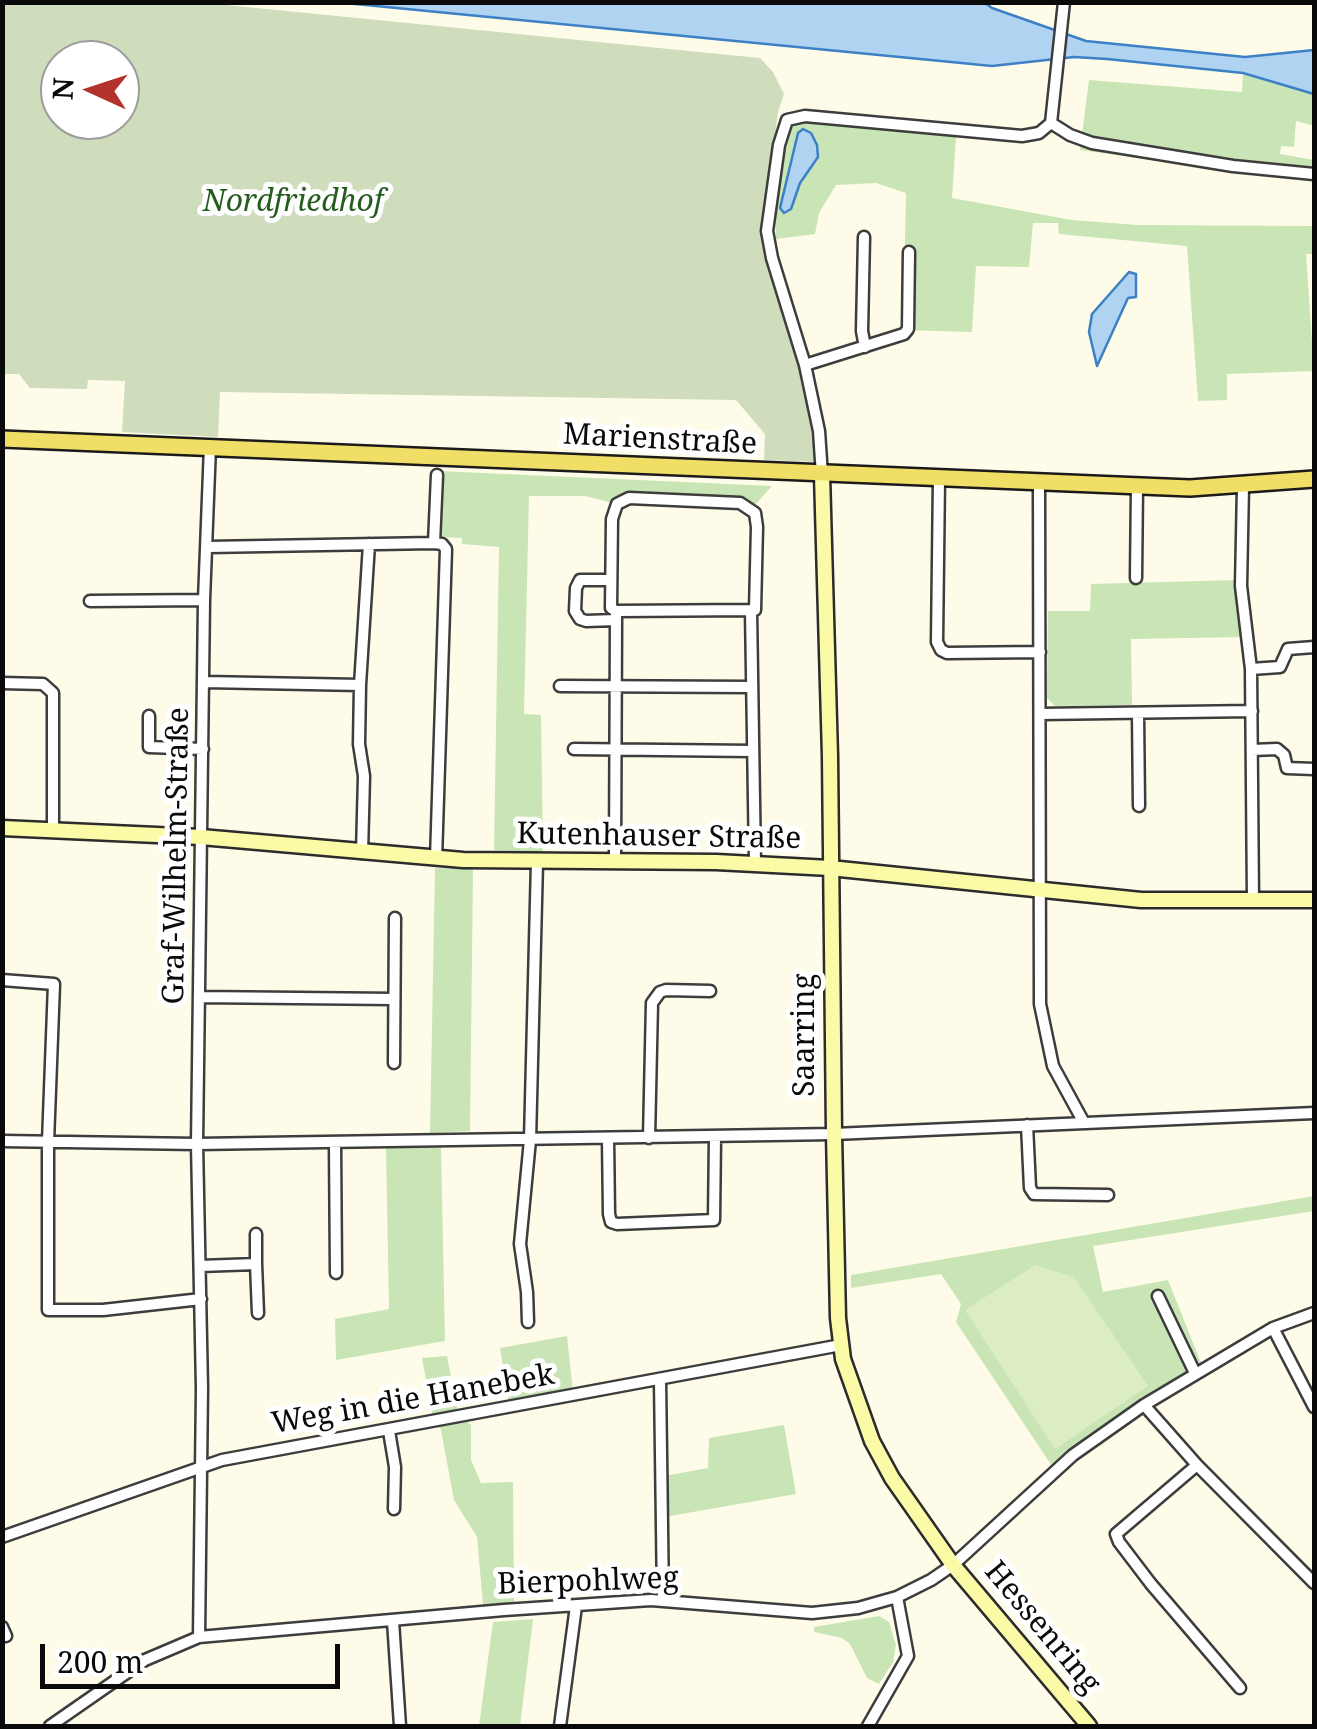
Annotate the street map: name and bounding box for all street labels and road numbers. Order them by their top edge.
street label: Marienstraße [562,417,758,463]
street label: Graf-Wilhelm-Straße [156,707,198,1005]
street label: Kutenhauser Straße [516,817,802,857]
street label: Saarring [787,973,823,1097]
street label: Weg in die Hanebek [269,1357,557,1443]
street label: Hessenring [976,1555,1108,1701]
street label: Bierpohlweg [497,1561,679,1603]

